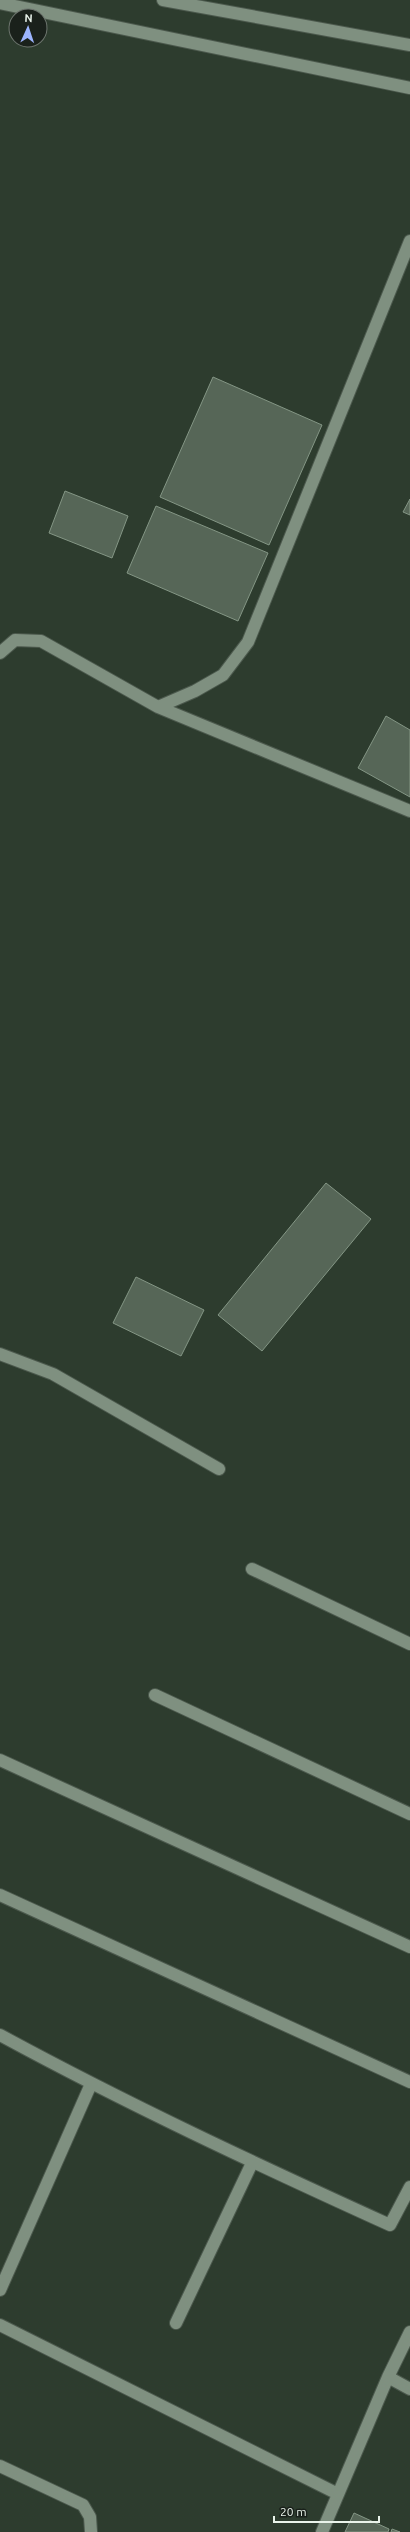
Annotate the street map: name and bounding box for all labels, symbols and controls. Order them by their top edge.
north arrow [8,8,48,48]
text: N [24,12,33,24]
scale bar [274,2498,379,2524]
text: 20 m [280,2505,307,2518]

